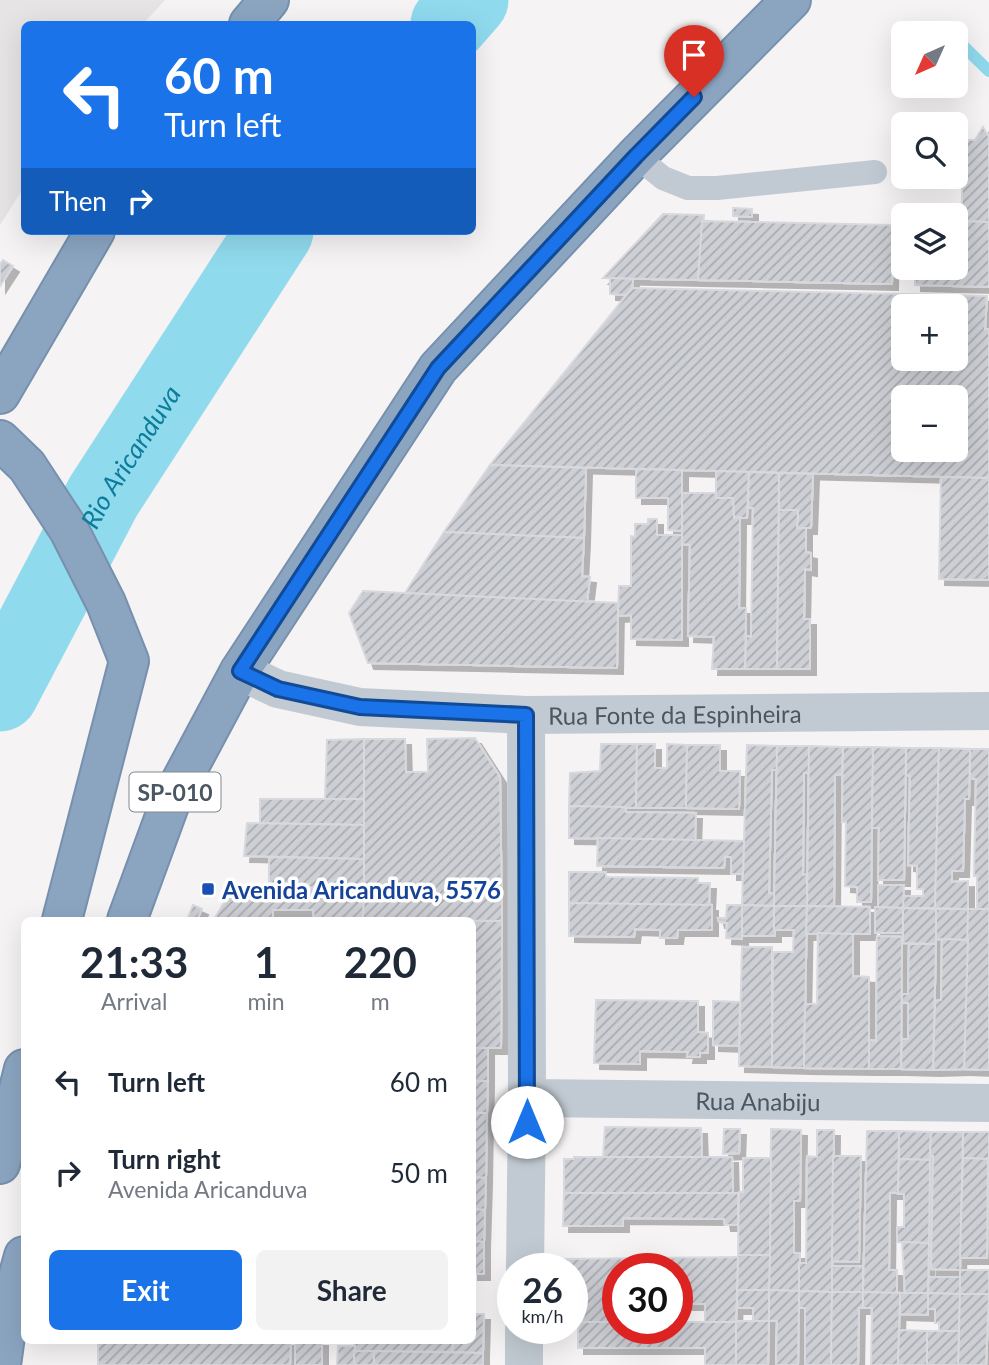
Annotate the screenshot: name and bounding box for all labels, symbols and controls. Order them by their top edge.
north arrow [891,21,968,98]
map controls [891,21,968,462]
pin [664,25,724,97]
icon: arrive [675,36,713,74]
text: 60 m [164,46,274,104]
icon: left [49,49,140,140]
text: Turn left [164,105,281,144]
button: search [891,112,968,189]
icon: right [121,182,159,220]
text: Then [49,185,107,217]
button: layers [891,203,968,280]
button: + [891,294,968,371]
water label: Rio Aricanduva [74,379,187,533]
button: − [891,385,968,462]
street label: Rua Fonte da Espinheira [548,698,802,729]
road number: SP-010 [130,772,220,812]
place label: Avenida Aricanduva, 5576 [221,875,501,904]
marker: Avenida Aricanduva, 5576 [200,881,216,897]
text: 21:33 [80,937,188,987]
text: 1 [254,937,278,987]
text: 220 [344,937,417,987]
text: Arrival [101,987,167,1015]
text: min [247,987,285,1015]
text: m [371,987,390,1015]
icon: left [49,1063,87,1101]
text: Turn left [108,1066,205,1098]
text: 60 m [390,1066,448,1098]
position arrow [490,1085,564,1159]
street label: Rua Anabiju [695,1085,821,1116]
text: Turn right [108,1143,221,1175]
icon: right [49,1154,87,1192]
text: 50 m [390,1157,448,1189]
text: Avenida Aricanduva [108,1175,308,1203]
button: Exit [49,1250,242,1330]
button: Share [256,1250,448,1330]
speed limit sign: 30 [602,1253,693,1344]
text: 26 [522,1268,563,1310]
text: km/h [521,1305,564,1327]

